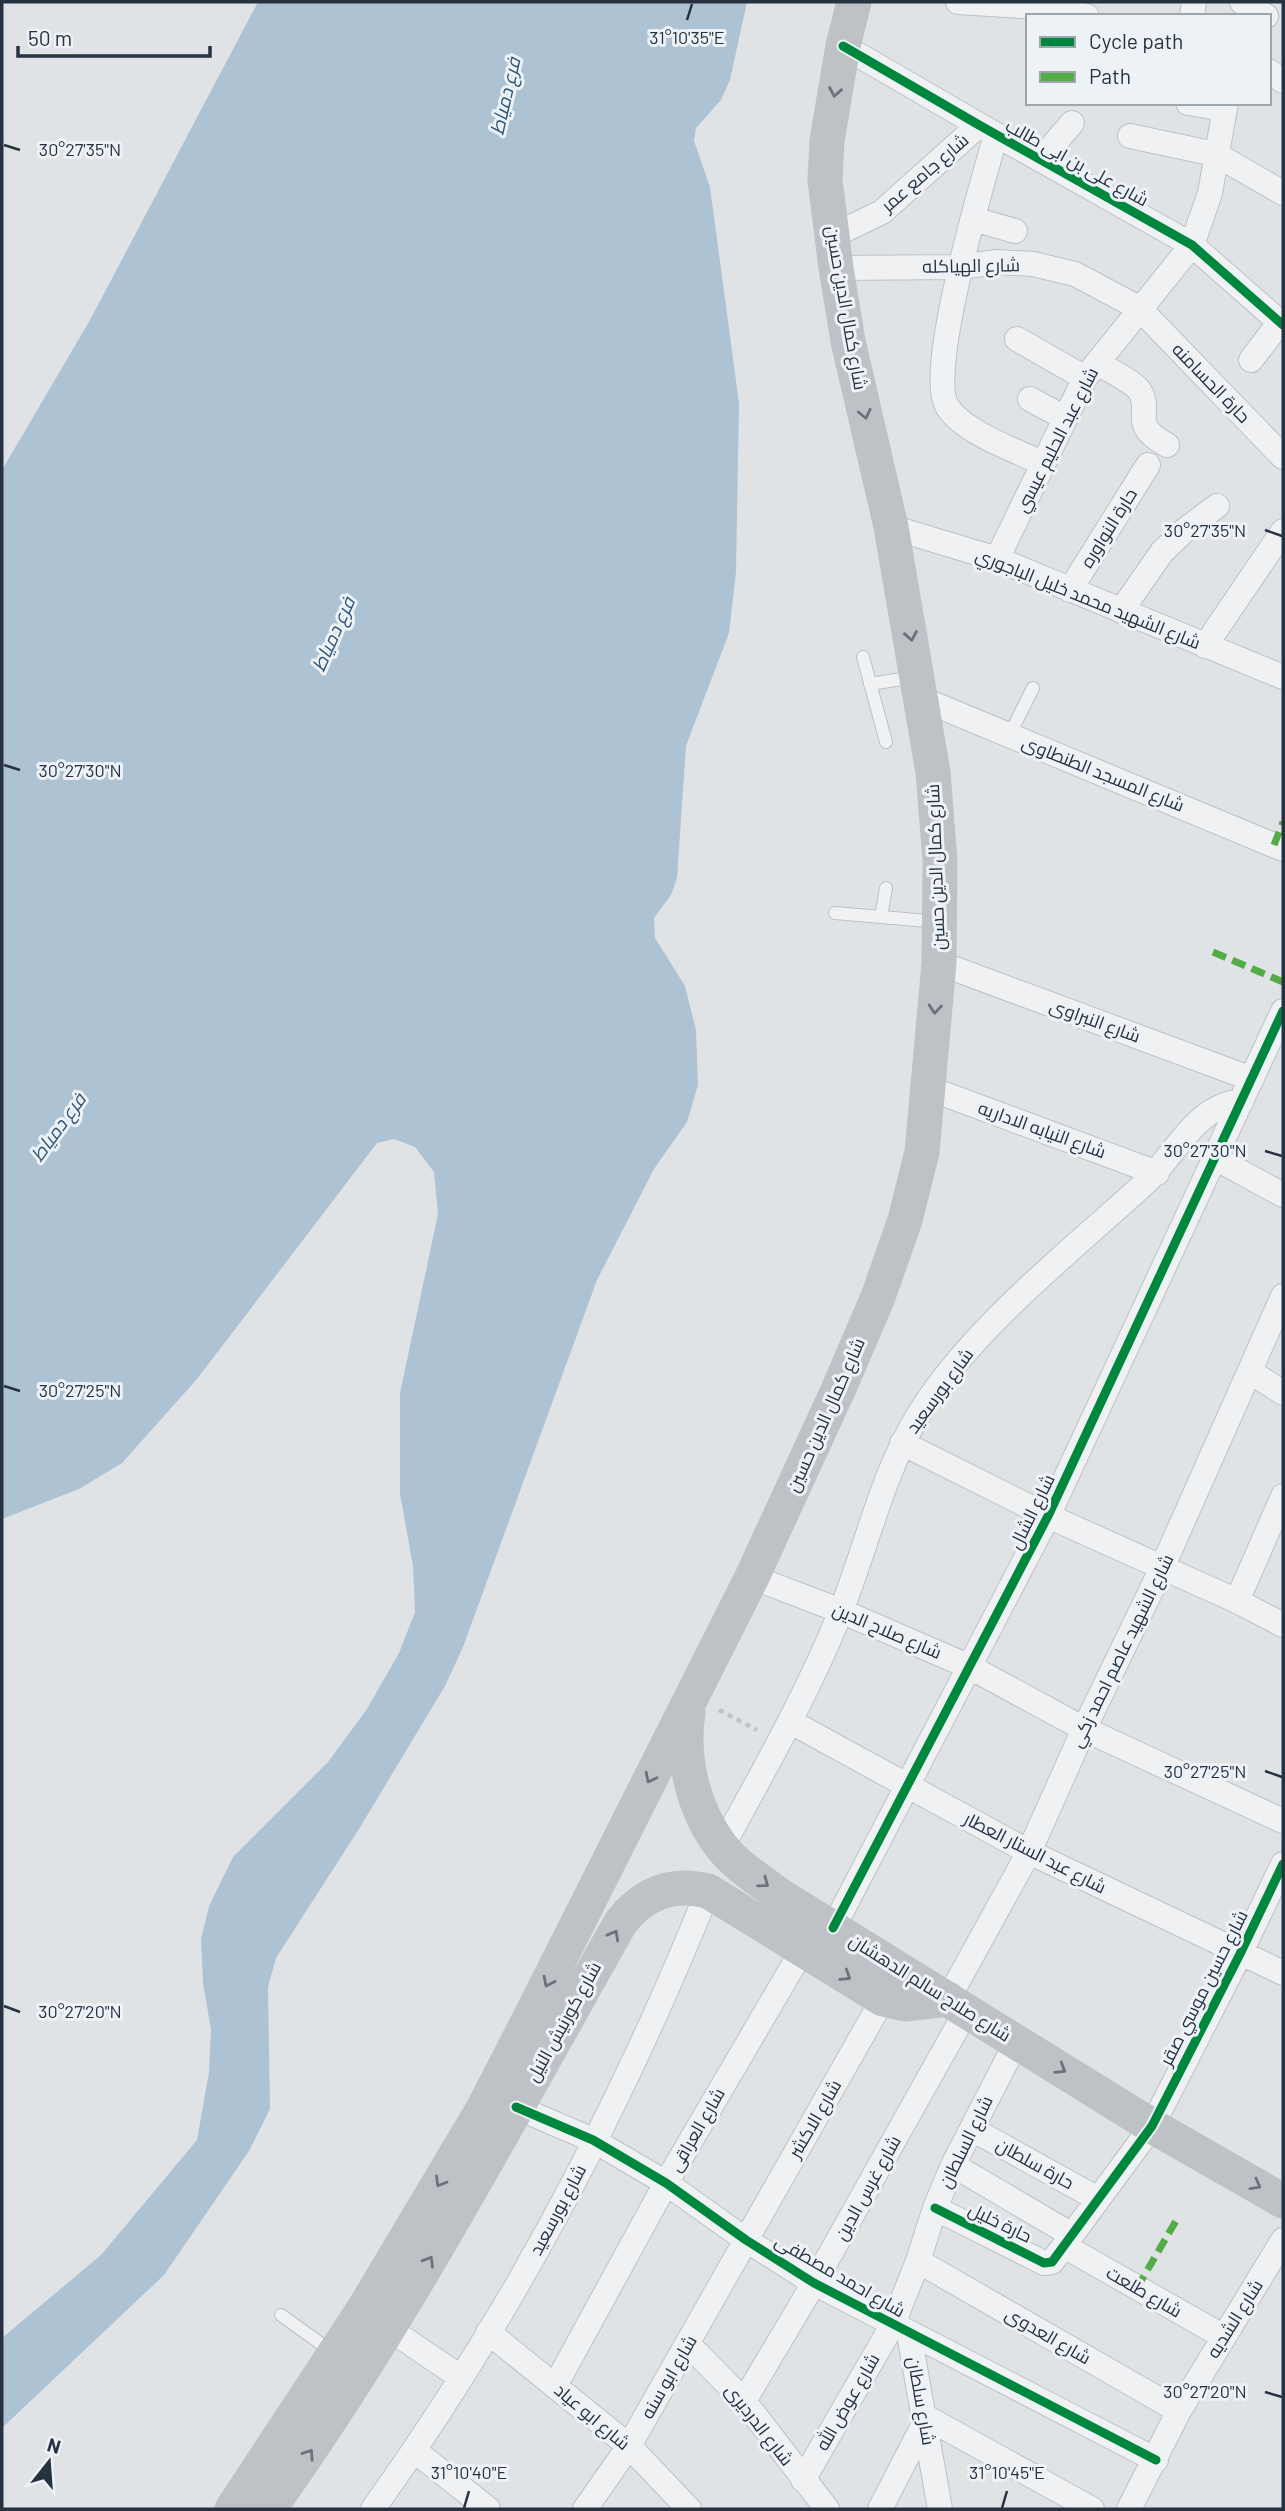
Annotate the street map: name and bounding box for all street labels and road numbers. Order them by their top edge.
street label: شارع على بن ابى طالب [1001,114,1153,212]
street label: شارع جامع عمر [875,128,974,218]
street label: شارع كمال الدين حسين [820,224,872,392]
street label: شارع الهياكله [922,253,1020,279]
street label: حارة الحسامنه [1167,338,1255,428]
street label: شارع عبد الحليم عيسي [1010,363,1105,517]
street label: حارة النواوره [1075,484,1142,572]
street label: شارع الشهيد محمد خليل الباجوري [971,543,1204,657]
street label: شارع المسجد الطنطاوى [1018,730,1188,818]
street label: شارع كمال الدين حسين [921,783,951,951]
street label: شارع النبراوى [1046,993,1144,1049]
street label: شارع النيابه الاداريه [975,1096,1109,1164]
street label: شارع كمال الدين حسين [781,1334,871,1496]
street label: شارع بورسعيد [901,1344,979,1438]
street label: شارع الشال [1003,1470,1061,1554]
street label: شارع الشهيد عاصم احمد زكي [1065,1550,1181,1753]
street label: شارع صلاح الدين [829,1597,945,1665]
street label: شارع عبد الستار العطار [959,1806,1110,1899]
street label: شارع حسين موسي صقر [1154,1906,1255,2071]
street label: شارع صلاح سالم الدهشان [845,1928,1015,2048]
street label: شارع كورنيش النيل [521,1958,607,2086]
street label: شارع الاكشر [782,2075,847,2163]
street label: شارع العراقى [663,2084,731,2176]
street label: شارع السلطان [933,2092,999,2192]
street label: شارع غرس الدين [829,2131,907,2245]
street label: حارة سلطان [992,2133,1078,2194]
street label: شارع بورسعيد [524,2160,592,2260]
street label: حارة خليل [965,2197,1036,2248]
street label: شارع احمد مصطفى [771,2229,909,2323]
street label: شارع طلعت [1102,2261,1186,2323]
street label: شارع الشديه [1201,2275,1269,2363]
street label: شارع العدوى [1001,2302,1095,2370]
street label: شارع ابو سنه [635,2331,703,2423]
street label: شارع عوض الله [811,2349,885,2455]
street label: شارع سلطان [901,2355,941,2447]
street label: شارع ابو عياد [549,2378,635,2456]
street label: شارع الدرديرى [719,2379,799,2471]

